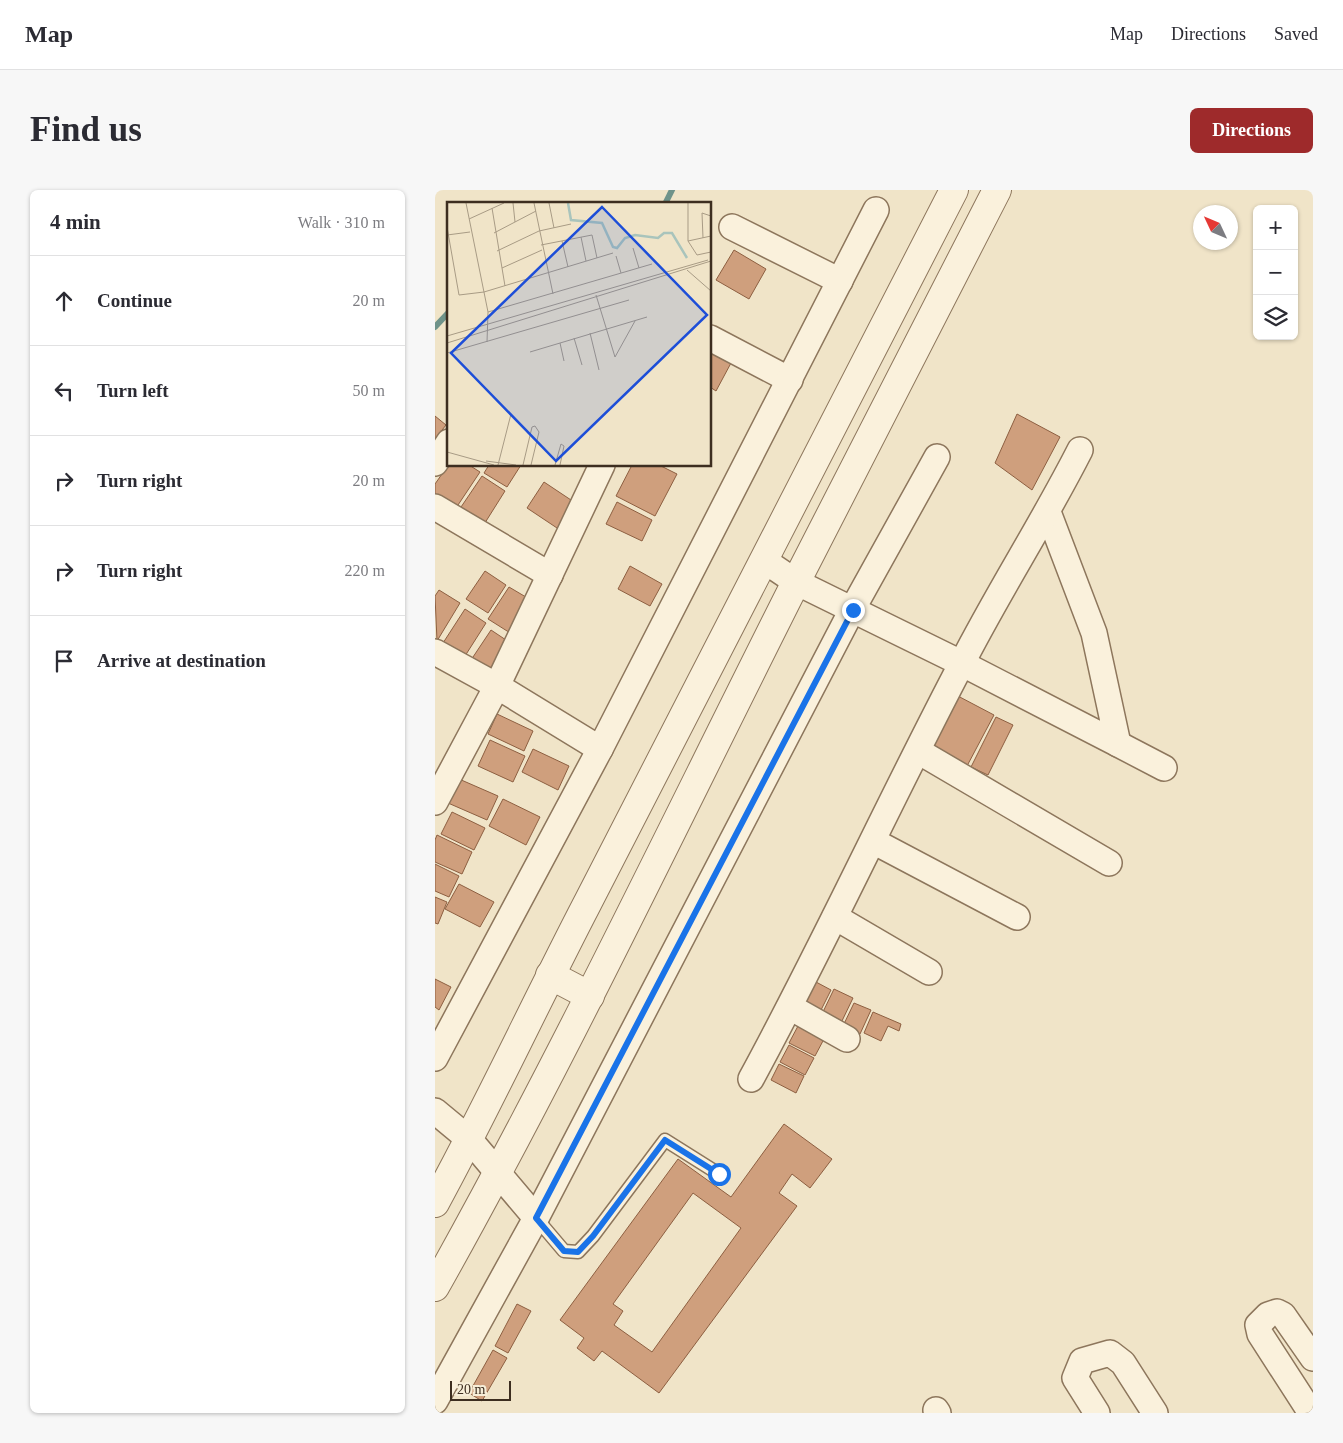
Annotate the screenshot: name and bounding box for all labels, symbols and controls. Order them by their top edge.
text: Map [25,21,73,47]
text: Map [1110,24,1143,44]
text: Directions [1171,24,1246,44]
text: Saved [1274,24,1318,44]
button: Directions [1190,108,1313,153]
text: Find us [30,110,142,149]
inset map [447,202,711,466]
north arrow [1193,205,1238,250]
map controls [1253,205,1298,340]
button: + [1253,205,1298,250]
text: 4 min [50,210,101,234]
text: Walk · 310 m [298,214,385,231]
button: − [1253,250,1298,295]
icon: ahead [50,287,78,315]
text: Continue [97,290,172,311]
text: 20 m [353,292,385,309]
button: layers [1253,295,1298,340]
icon: left [50,377,78,405]
text: Turn left [97,380,169,401]
text: 50 m [353,382,385,399]
icon: right [50,467,78,495]
text: Turn right [97,470,182,491]
text: 20 m [353,472,385,489]
icon: right [50,557,78,585]
text: Turn right [97,560,182,581]
text: 220 m [345,562,385,579]
route end [842,599,865,622]
icon: arrive [50,647,78,675]
text: Arrive at destination [97,650,266,671]
route start [708,1163,731,1186]
scale bar [450,1378,511,1401]
text: 20 m [457,1382,485,1397]

